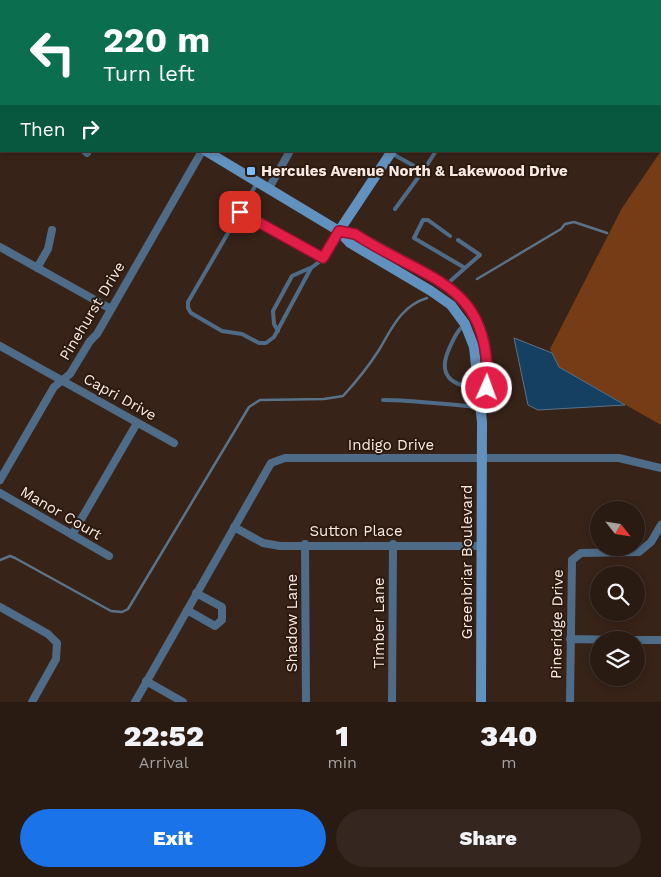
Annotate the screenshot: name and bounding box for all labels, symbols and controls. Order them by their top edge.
text: 220 m [103,19,210,61]
icon: left [20,20,85,85]
text: Turn left [103,61,195,86]
icon: right [76,115,104,143]
text: Then [20,118,66,141]
place label: Hercules Avenue North & Lakewood Drive [261,162,568,180]
marker: Hercules Avenue North & Lakewood Drive [245,165,257,177]
pin [219,191,261,233]
icon: arrive [226,198,254,226]
street label: Pinehurst Drive [55,258,129,364]
position arrow [460,361,512,413]
street label: Capri Drive [80,370,160,424]
street label: Indigo Drive [348,436,434,454]
street label: Manor Court [17,482,105,544]
street label: Greenbriar Boulevard [458,485,476,639]
north arrow [590,501,645,556]
map controls [590,501,645,686]
street label: Sutton Place [309,522,403,540]
button: search [590,566,645,621]
street label: Pineridge Drive [547,569,567,679]
street label: Shadow Lane [283,574,301,672]
street label: Timber Lane [370,577,388,669]
button: layers [590,631,645,686]
text: 22:52 [123,718,204,753]
text: 1 [336,718,349,753]
text: 340 [480,718,538,753]
text: Arrival [139,753,189,772]
text: min [328,753,357,772]
text: m [501,753,517,772]
button: Exit [20,809,326,867]
button: Share [336,809,641,867]

